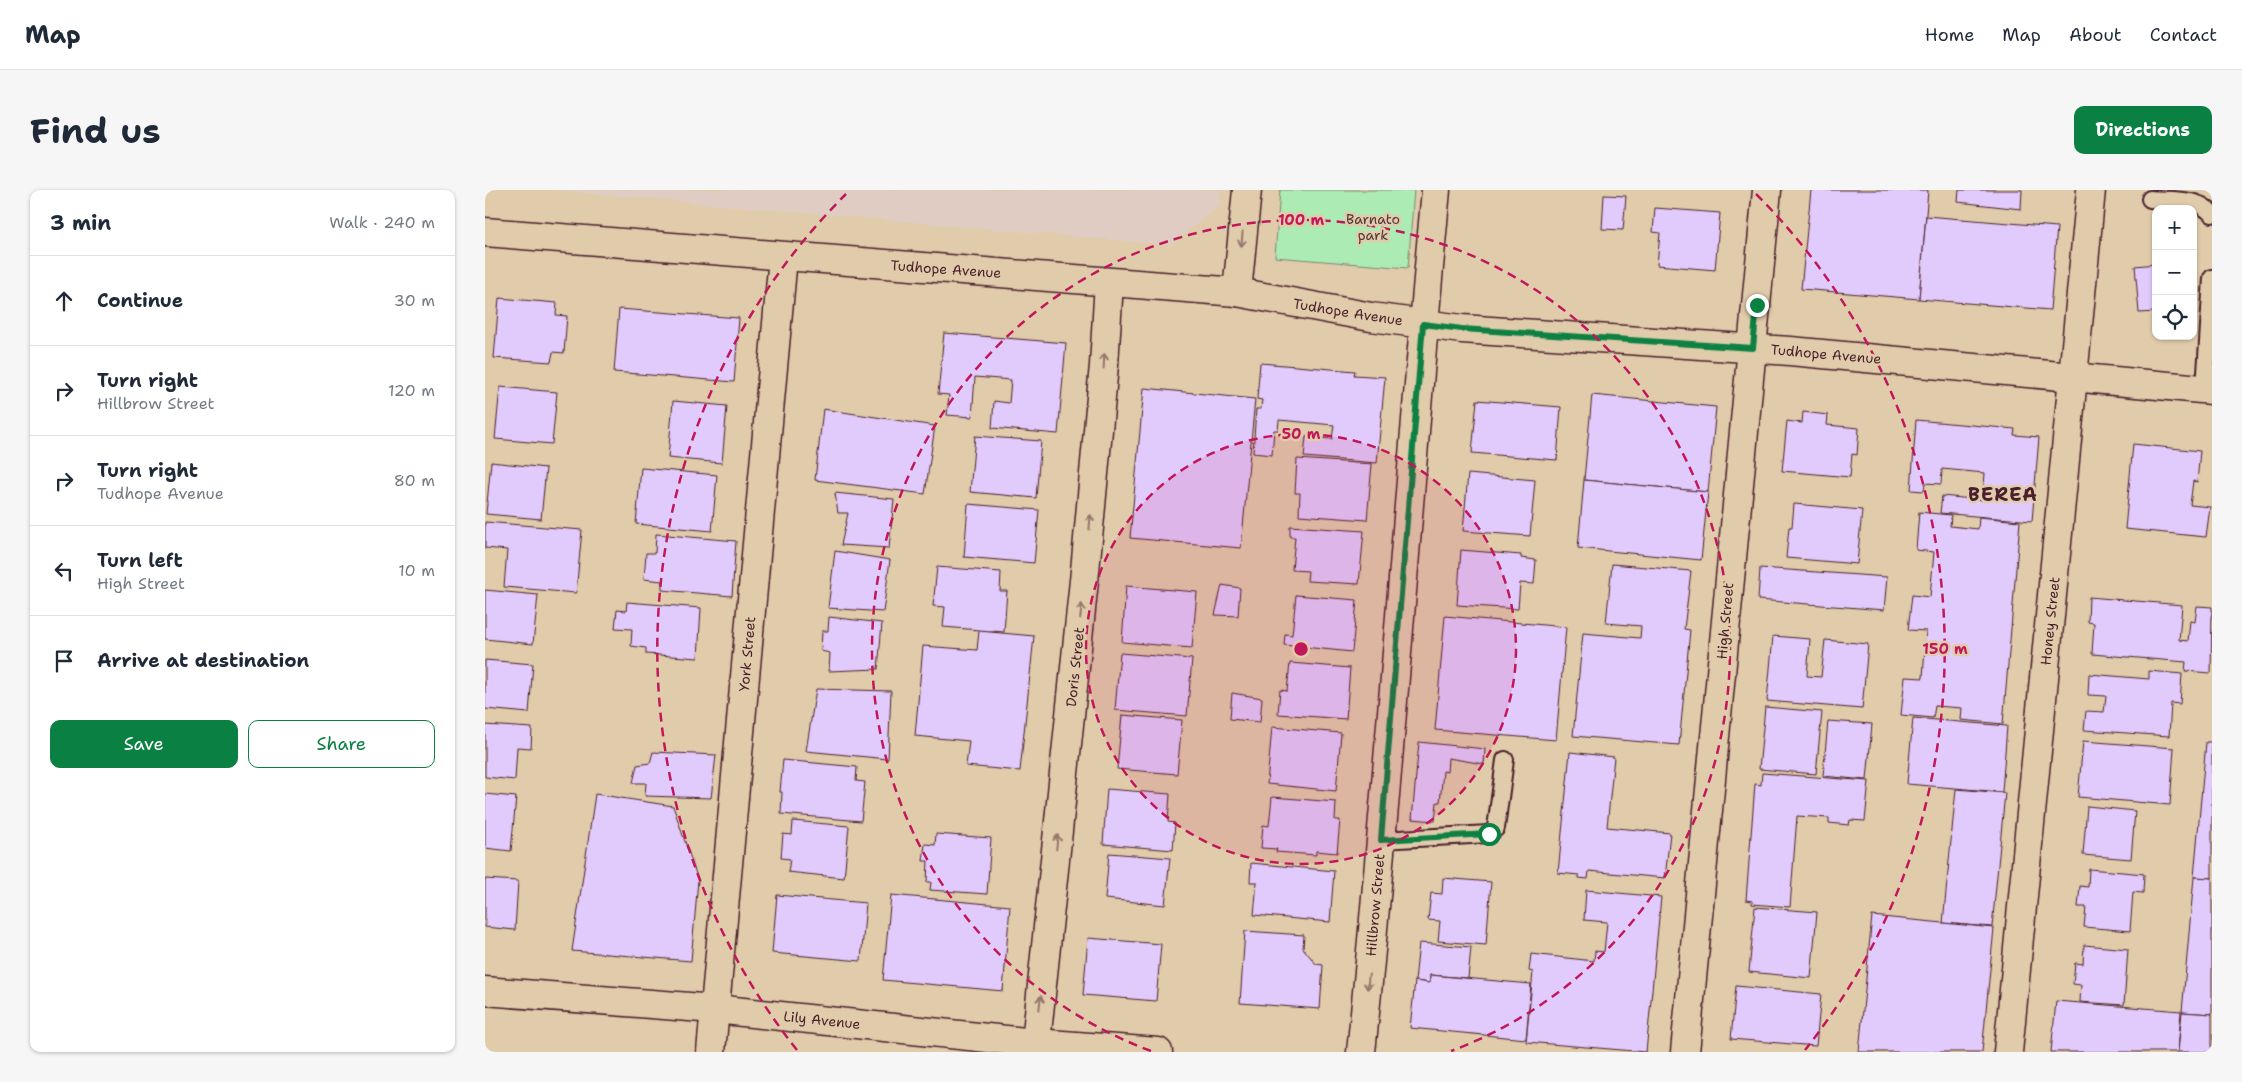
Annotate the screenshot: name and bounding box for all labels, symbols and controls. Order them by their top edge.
text: Map [25,19,81,51]
text: Home [1925,23,1974,47]
text: Map [2002,23,2041,47]
text: About [2069,23,2122,47]
text: Contact [2150,23,2217,47]
button: Directions [2074,106,2212,154]
text: Find us [30,107,161,154]
map controls [2152,205,2197,340]
button: + [2152,205,2197,250]
text: 3 min [50,209,111,237]
text: 100 m [1278,210,1324,230]
park label: Barnato park [1346,210,1400,244]
text: Walk · 240 m [329,212,435,233]
one-way arrow [1238,230,1247,246]
button: − [2152,250,2197,295]
street label: Tudhope Avenue [890,256,1002,282]
icon: ahead [50,287,78,315]
text: Continue [97,288,183,313]
text: 30 m [394,290,435,311]
street label: Tudhope Avenue [1292,294,1404,330]
route end [1746,294,1769,317]
button: locate [2152,295,2197,340]
street label: Tudhope Avenue [1770,340,1882,368]
one-way arrow [1100,353,1109,369]
text: Turn right [97,368,198,393]
icon: right [50,377,78,405]
text: 120 m [388,380,435,401]
text: Hillbrow Street [97,393,215,414]
text: 50 m [1282,424,1321,444]
text: Turn right [97,458,198,483]
icon: right [50,467,78,495]
text: 80 m [394,470,435,491]
district label: BEREA [1968,482,2038,507]
text: Tudhope Avenue [97,483,224,504]
one-way arrow [1085,515,1095,531]
text: Turn left [97,548,183,573]
icon: left [50,557,78,585]
text: 10 m [398,560,435,581]
text: High Street [97,573,185,594]
street label: Honey Street [2036,576,2064,666]
street label: High Street [1713,582,1737,660]
one-way arrow [1076,603,1086,619]
street label: York Street [735,616,759,692]
street label: Doris Street [1062,626,1088,708]
text: 150 m [1922,639,1968,659]
centre of rings [1292,640,1310,658]
icon: arrive [50,647,78,675]
text: Arrive at destination [97,648,309,673]
button: Save [50,720,238,768]
button: Share [248,720,435,768]
route start [1478,823,1501,846]
one-way arrow [1052,834,1062,850]
street label: Hillbrow Street [1362,853,1388,957]
one-way arrow [1363,974,1373,990]
one-way arrow [1035,996,1045,1012]
street label: Lily Avenue [783,1007,861,1033]

